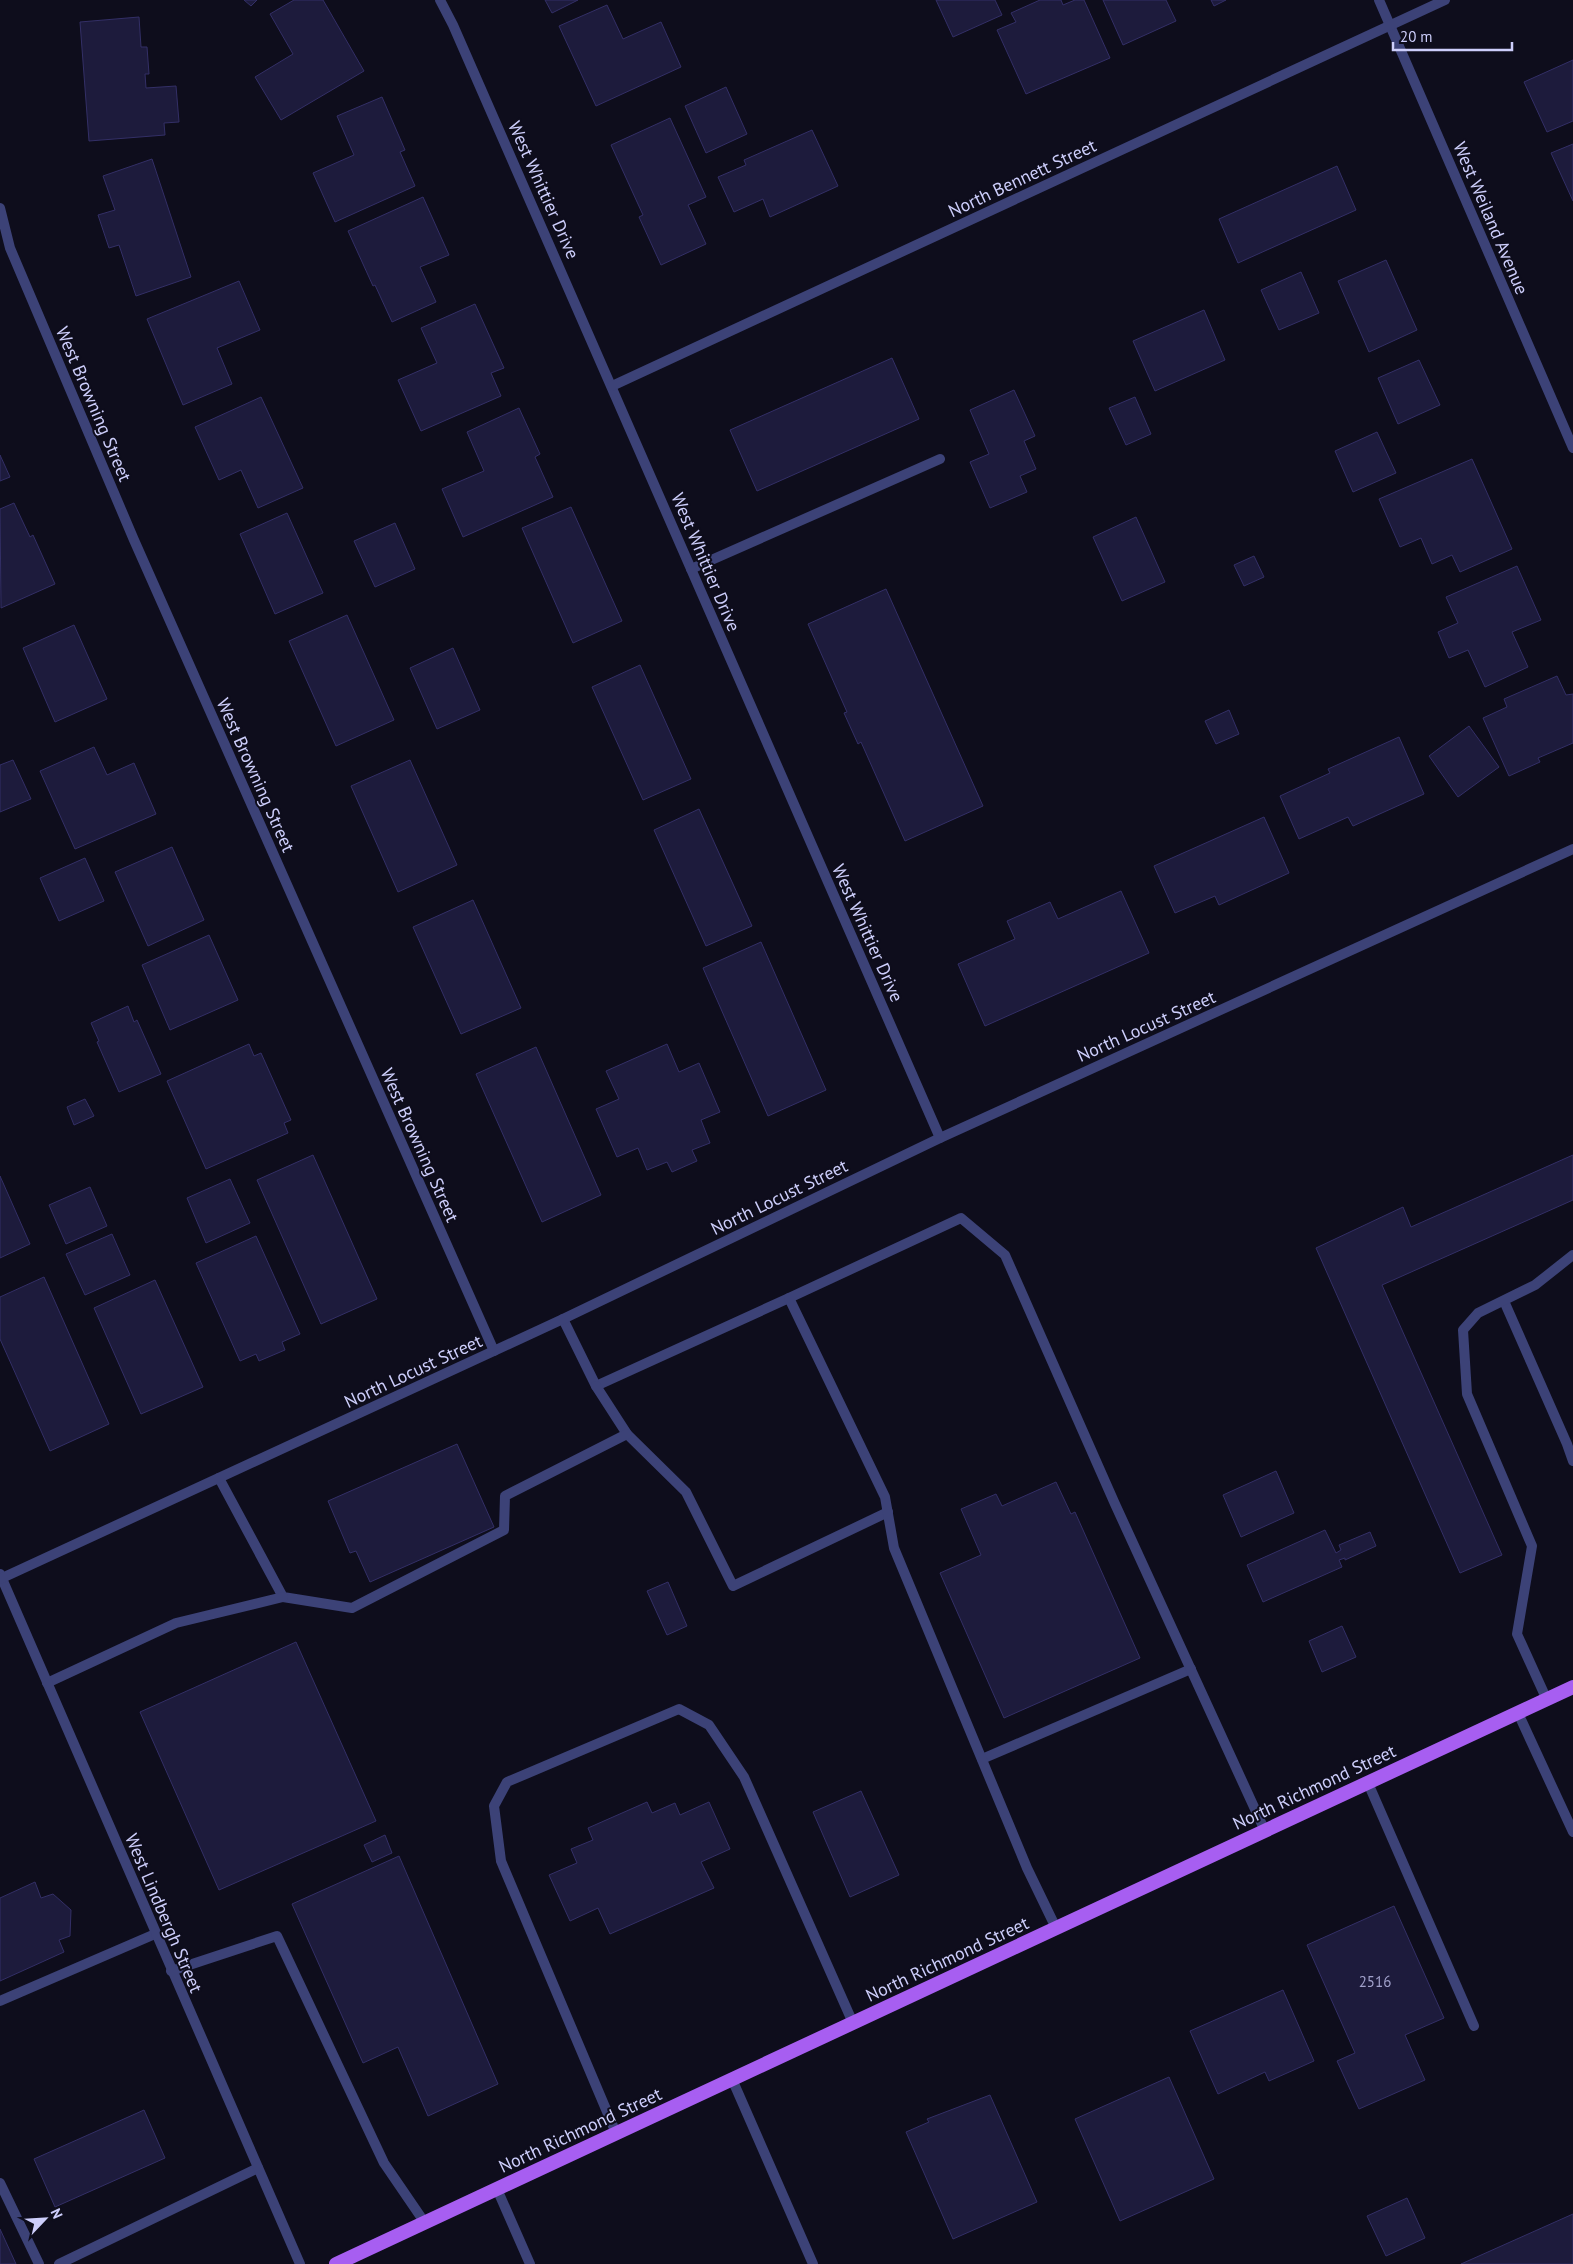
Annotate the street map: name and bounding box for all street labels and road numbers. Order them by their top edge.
street label: West Whittier Drive [503,118,585,262]
street label: North Bennett Street [944,134,1100,222]
street label: West Weiland Avenue [1448,138,1534,298]
street label: West Browning Street [51,323,137,485]
street label: West Whittier Drive [666,489,746,635]
street label: West Browning Street [212,694,300,856]
street label: West Whittier Drive [827,861,909,1005]
street label: North Locust Street [1073,985,1219,1067]
street label: West Browning Street [376,1064,464,1226]
street label: North Locust Street [707,1154,851,1240]
street label: North Locust Street [340,1329,486,1413]
street label: North Richmond Street [1229,1739,1399,1835]
street label: West Lindbergh Street [120,1830,208,1996]
street label: North Richmond Street [862,1911,1032,2007]
street label: North Richmond Street [495,2082,665,2178]

